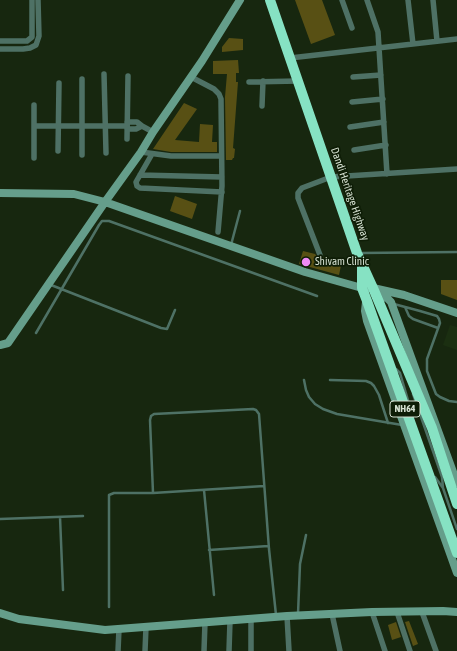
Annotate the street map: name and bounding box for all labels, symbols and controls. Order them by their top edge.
street label: Dandi Heritage Highway [328,146,372,242]
place label: Shivam Clinic [315,255,369,269]
marker: Shivam Clinic [300,256,312,268]
road number: NH64 [390,401,420,417]

